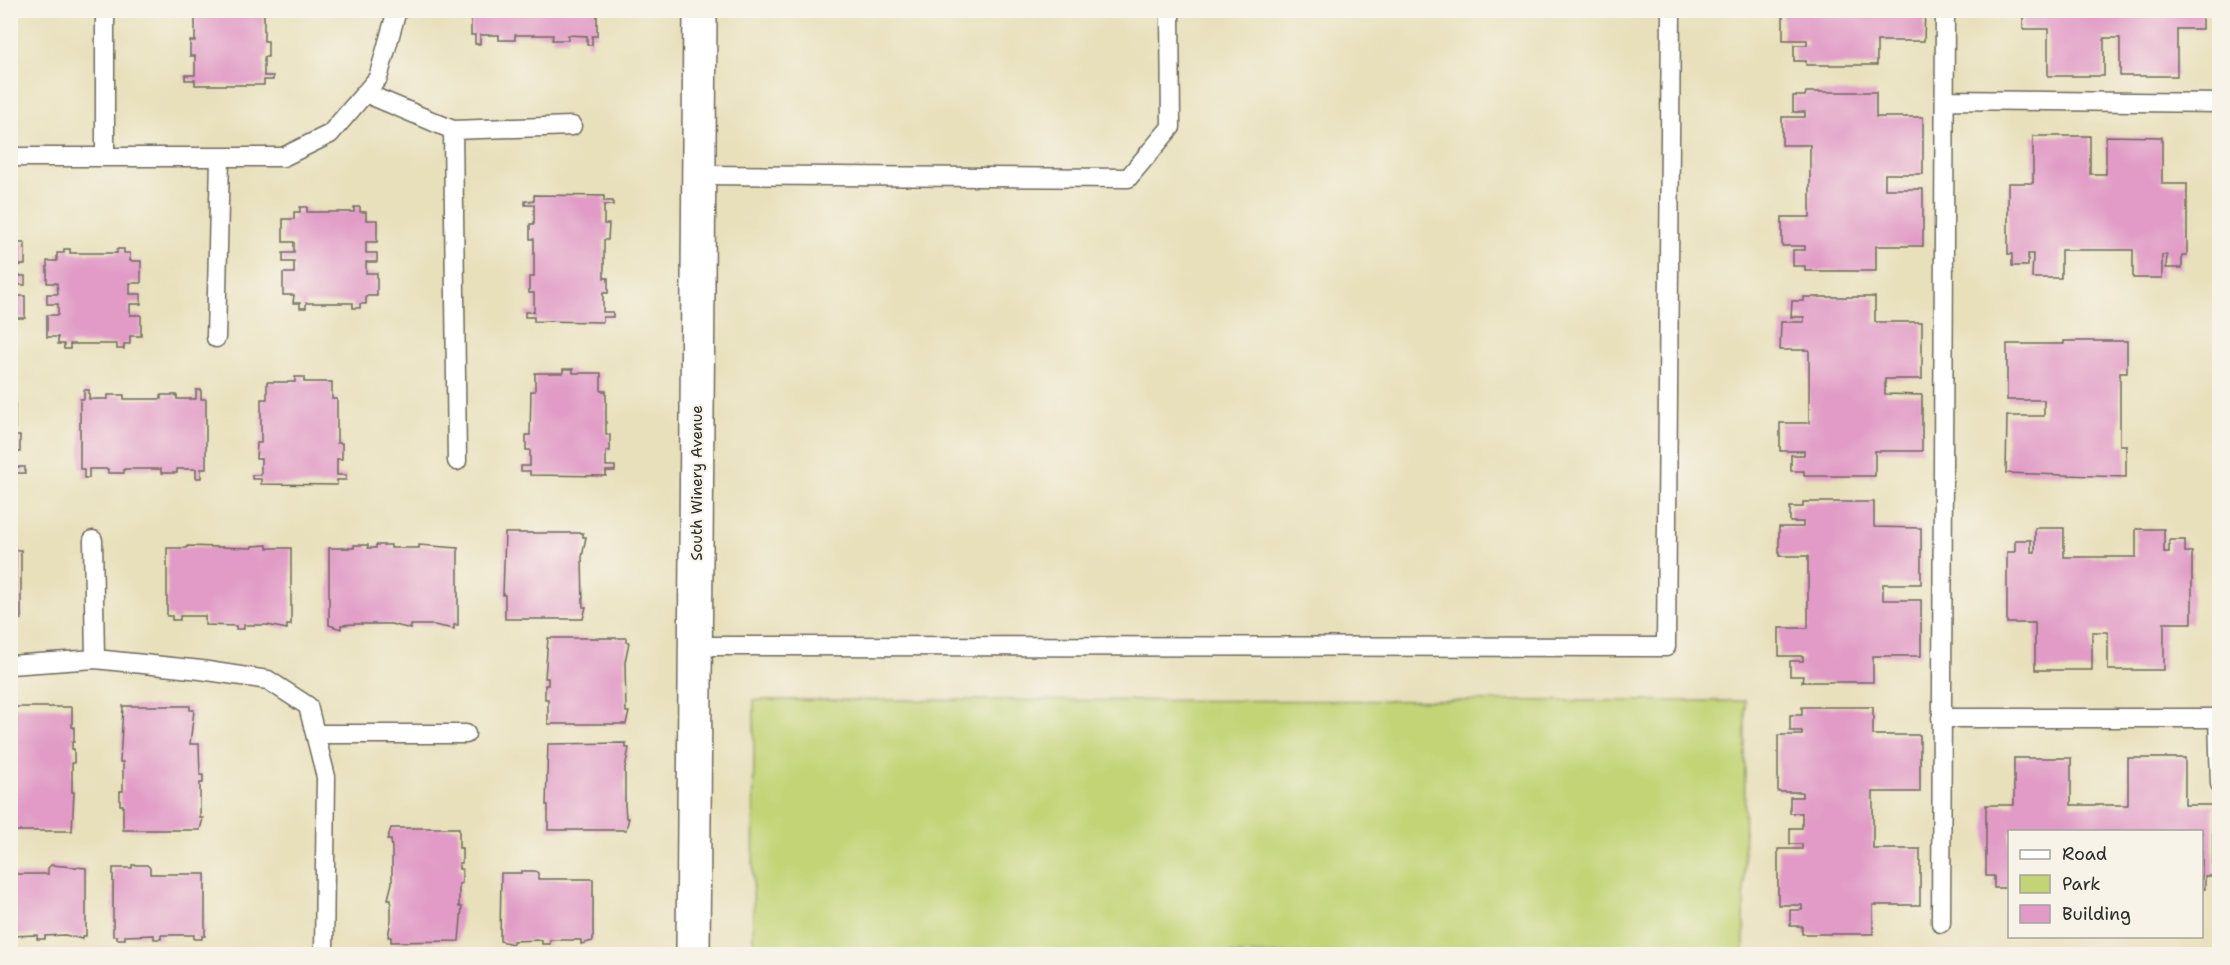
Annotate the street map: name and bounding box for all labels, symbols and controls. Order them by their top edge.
street label: South Winery Avenue [687,405,707,561]
legend [2008,830,2203,938]
text: Road [2062,842,2107,866]
text: Park [2062,872,2101,896]
text: Building [2062,902,2131,926]

